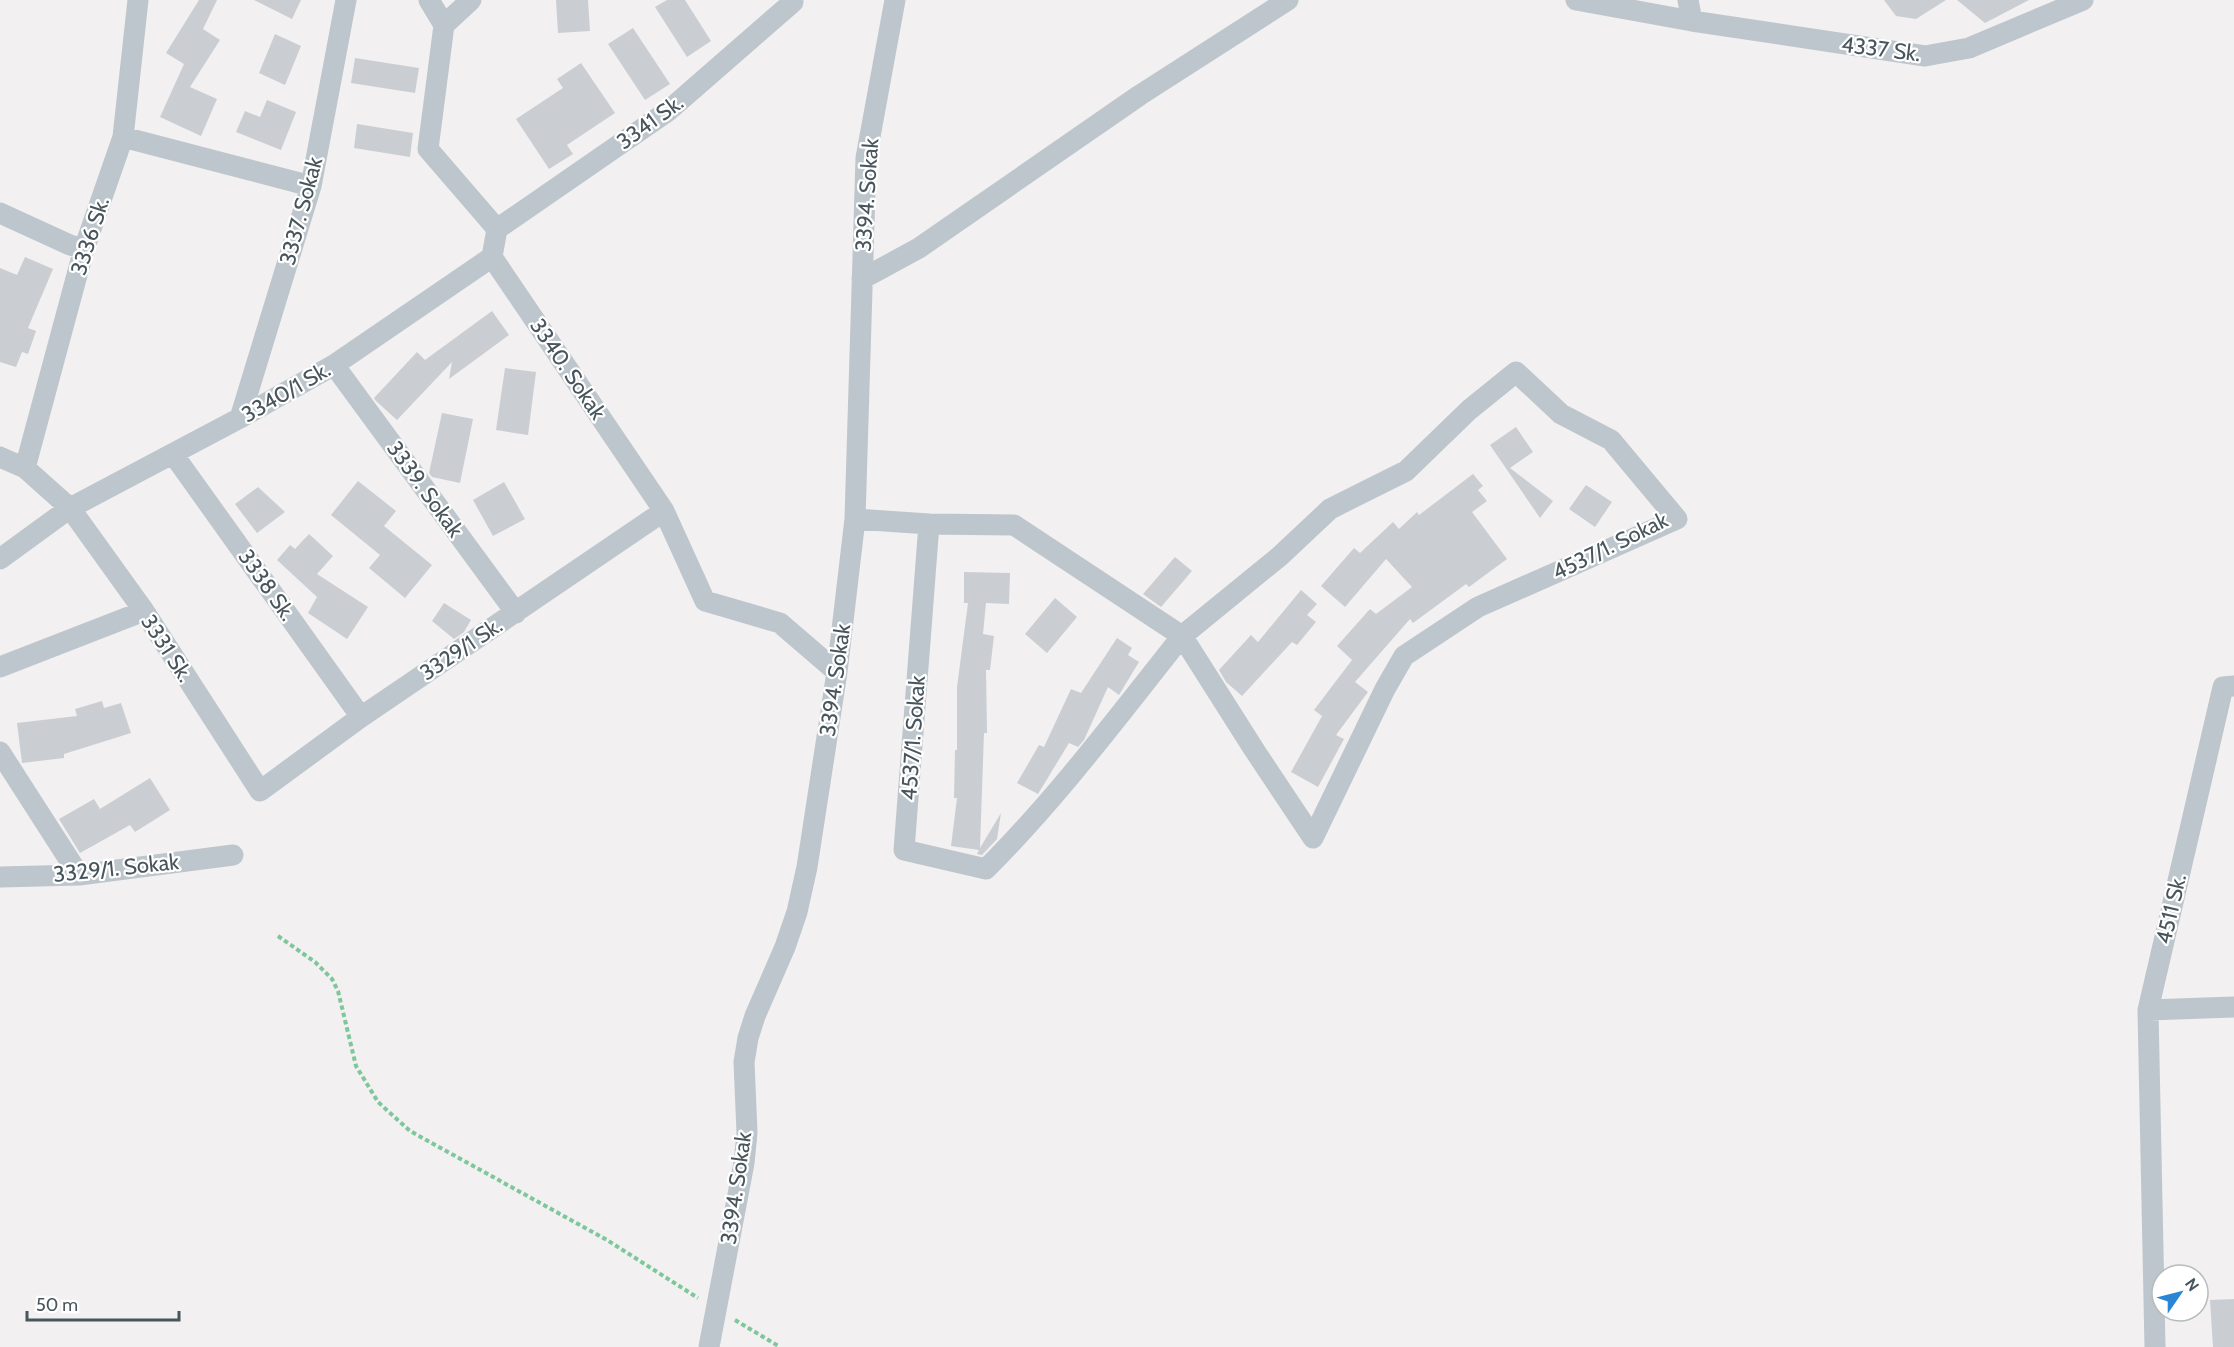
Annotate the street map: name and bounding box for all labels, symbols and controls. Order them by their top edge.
street label: 4337 Sk. [1840,31,1922,67]
street label: 3341 Sk. [611,89,689,155]
street label: 3394. Sokak [850,137,884,252]
street label: 3337. Sokak [274,154,328,268]
street label: 3336 Sk. [65,194,115,278]
street label: 3340. Sokak [524,313,612,425]
street label: 3340/1 Sk. [237,356,335,428]
street label: 3339. Sokak [381,436,469,542]
street label: 4537/1. Sokak [1548,506,1672,586]
street label: 3338 Sk. [233,544,301,626]
street label: 3331 Sk. [135,609,199,687]
street label: 3329/1 Sk. [415,612,507,686]
street label: 3394. Sokak [814,622,856,738]
street label: 4537/1. Sokak [895,674,931,801]
street label: 3329/1. Sokak [52,848,180,888]
street label: 4511 Sk. [2150,871,2192,947]
street label: 3394. Sokak [715,1130,757,1246]
north arrow [2150,1263,2210,1323]
text: N [2181,1275,2203,1295]
scale bar [27,1284,178,1322]
text: 50 m [36,1294,78,1316]

